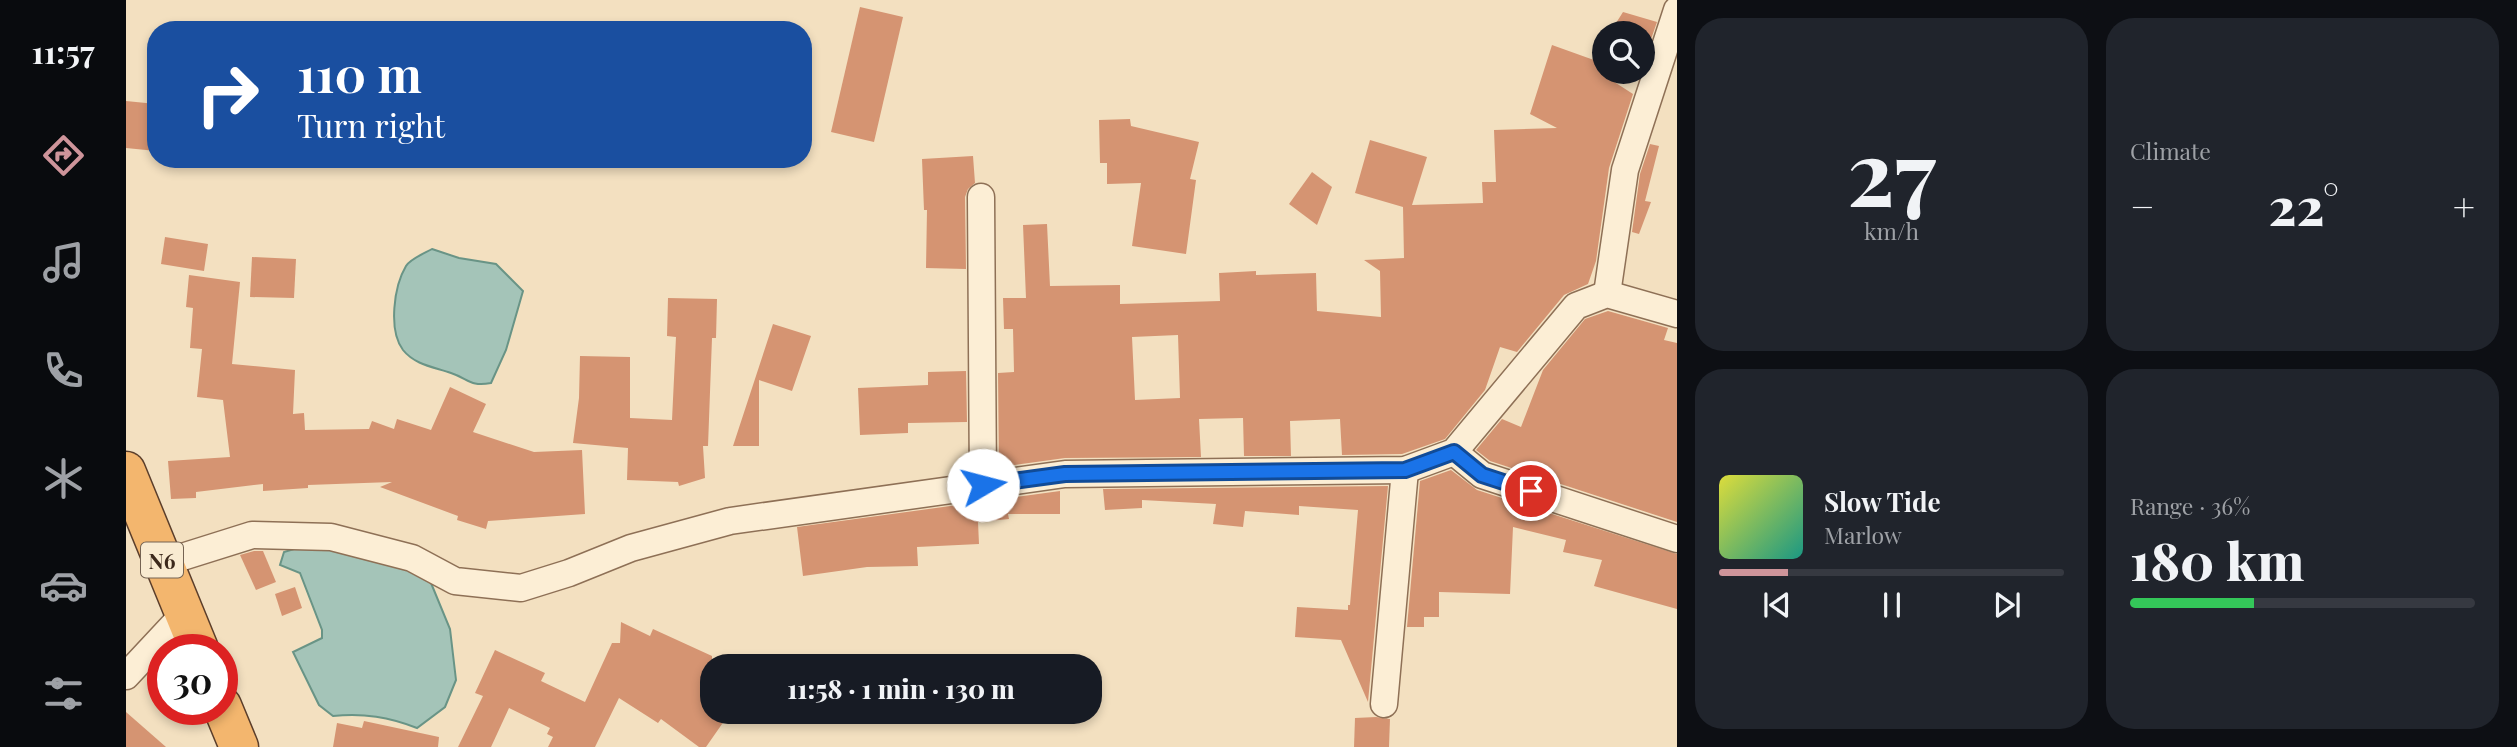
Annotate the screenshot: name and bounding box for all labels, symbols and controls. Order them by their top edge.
map controls [1592,21,1655,84]
button: search [1592,21,1655,84]
text: 11:57 [31,29,95,72]
text: 110 m [297,40,422,105]
icon: right [182,49,273,140]
text: Turn right [297,103,445,146]
text: 27 [1847,109,1936,230]
icon: directions [39,131,88,180]
text: Climate [2130,135,2211,166]
text: 22° [2268,170,2339,239]
text: − [2130,180,2155,231]
text: + [2453,180,2475,231]
text: km/h [1864,215,1919,246]
icon: music [39,238,88,287]
icon: phone [39,346,88,395]
position arrow [946,448,1020,522]
icon: climate [39,454,88,503]
pin [1501,461,1561,521]
icon: arrive [1512,472,1550,510]
text: Slow Tide [1824,484,1941,519]
text: Range · 36% [2130,490,2250,521]
text: Marlow [1824,519,1902,550]
text: 180 km [2130,525,2304,594]
road number: N6 [141,542,183,578]
icon: car [39,561,88,610]
icon: previous [1758,586,1796,624]
icon: pause [1873,586,1911,624]
icon: next [1988,586,2026,624]
speed limit sign: 30 [147,634,238,725]
icon: filters [39,669,88,718]
text: 11:58 · 1 min · 130 m [787,671,1015,706]

